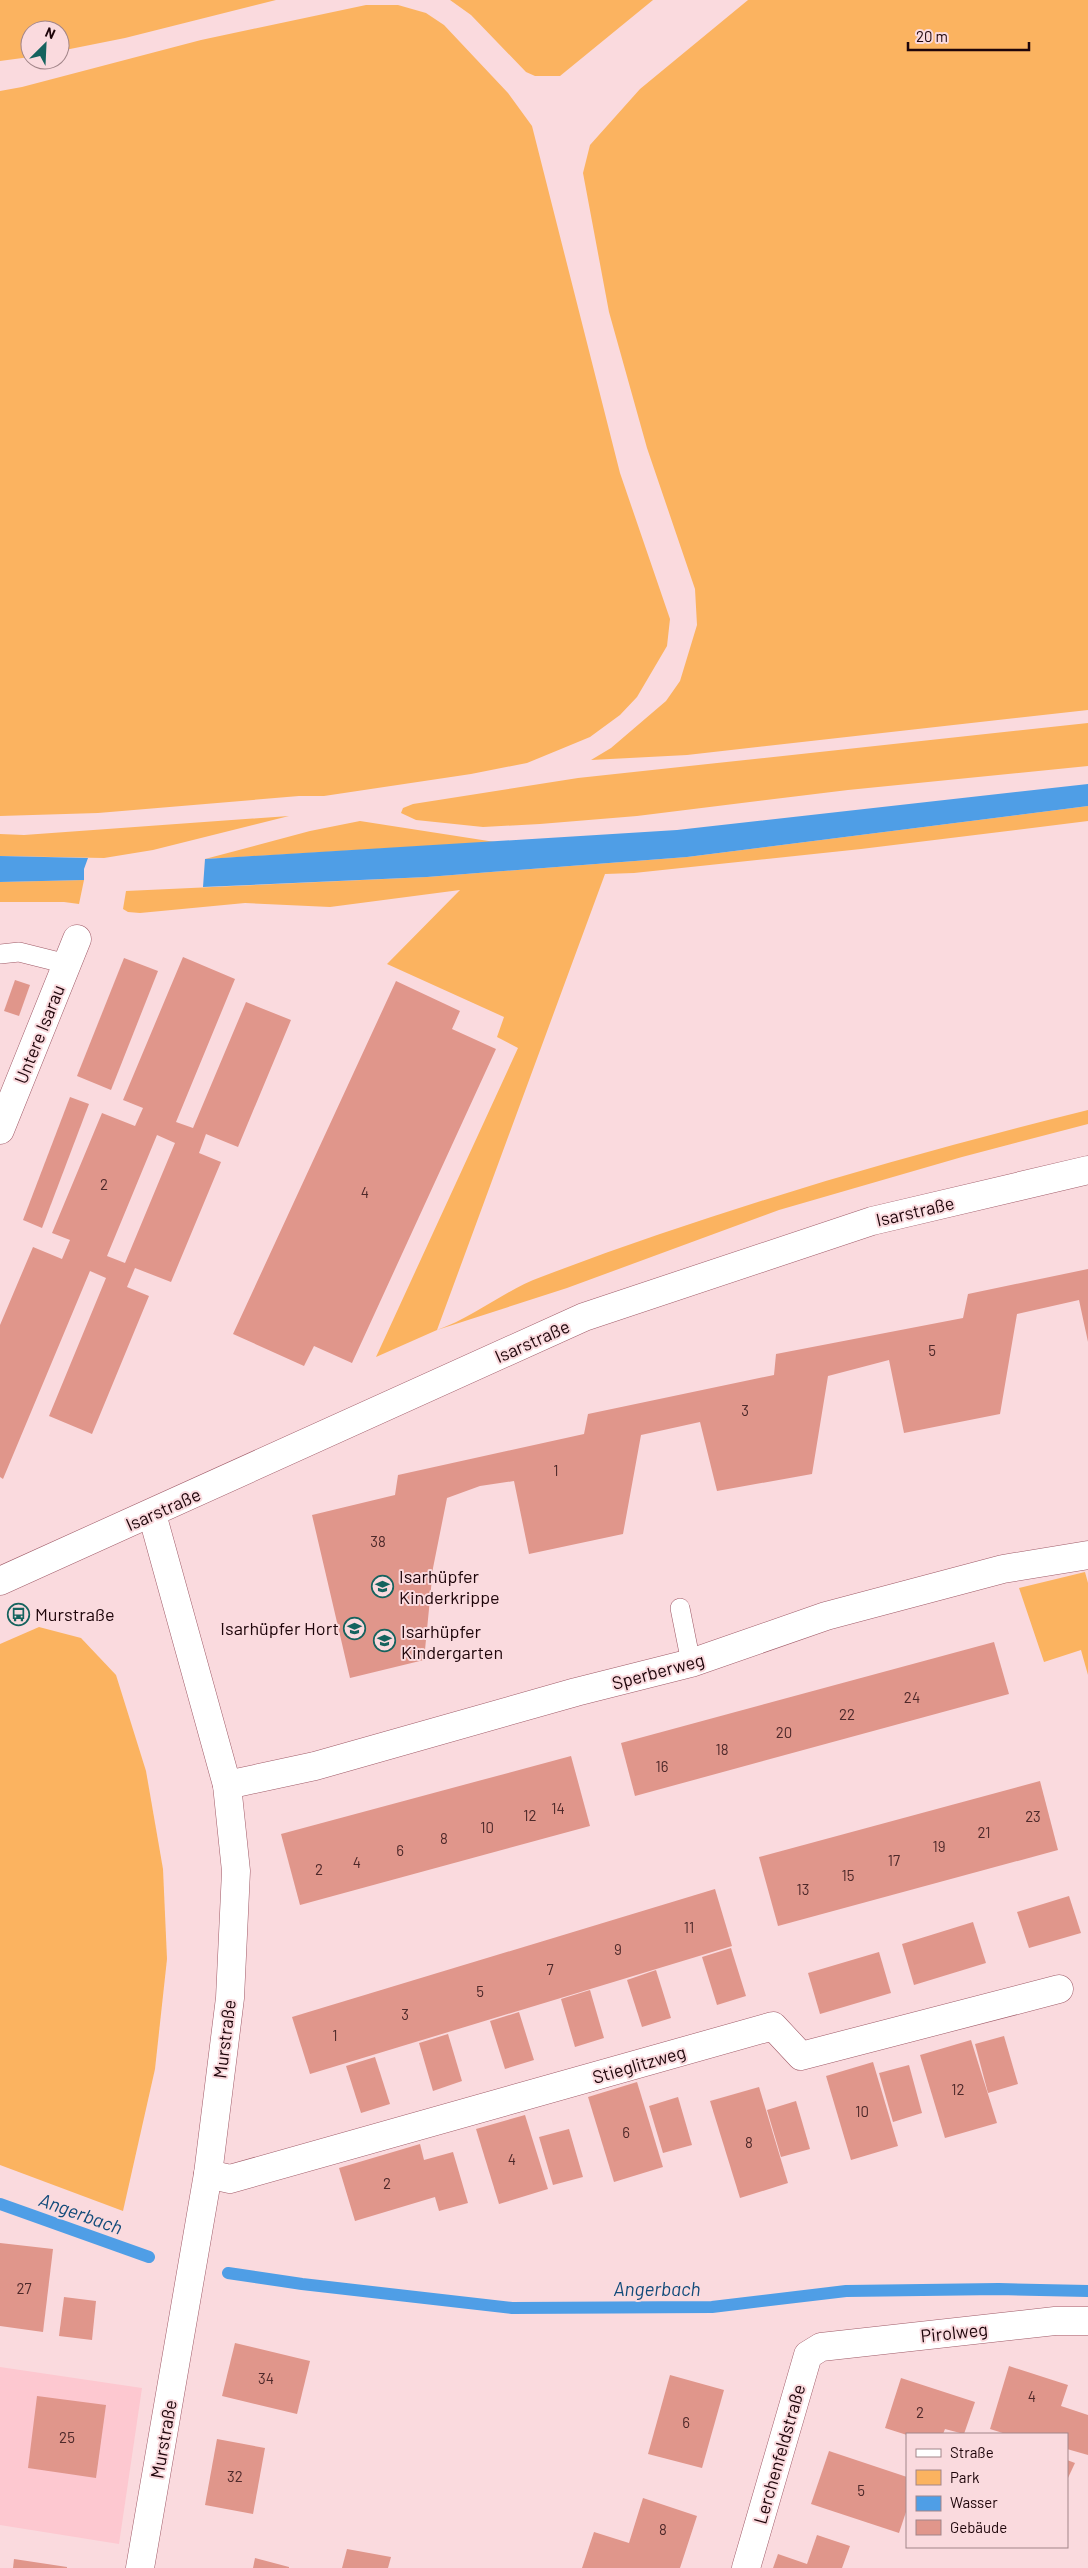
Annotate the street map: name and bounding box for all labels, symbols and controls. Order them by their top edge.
north arrow [20,20,70,70]
scale bar [908,20,1029,52]
text: N [43,23,58,42]
text: 20 m [916,27,948,45]
street label: Untere Isarau [9,981,69,1087]
house number: 2 [100,1175,108,1193]
house number: 4 [361,1183,369,1201]
street label: Isarstraße [874,1191,956,1231]
street label: Isarstraße [491,1315,573,1367]
house number: 5 [928,1341,936,1359]
house number: 3 [741,1401,749,1419]
house number: 1 [553,1461,559,1479]
street label: Isarstraße [122,1483,204,1535]
house number: 38 [370,1532,386,1550]
place label: Isarhüpfer Kinderkrippe [399,1565,500,1608]
school or university icon: Isarhüpfer Kinderkrippe [371,1574,395,1598]
bus stop icon: Murstraße [7,1602,31,1626]
place label: Murstraße [35,1603,115,1625]
school or university icon: Isarhüpfer Hort [343,1616,367,1640]
place label: Isarhüpfer Hort [220,1617,339,1639]
place label: Isarhüpfer Kindergarten [401,1620,503,1663]
school or university icon: Isarhüpfer Kindergarten [373,1629,397,1653]
street label: Sperberweg [609,1648,707,1694]
house number: 24 [904,1688,920,1706]
house number: 22 [839,1705,855,1723]
house number: 20 [776,1723,792,1741]
house number: 18 [715,1740,729,1758]
house number: 16 [656,1757,668,1775]
house number: 14 [551,1799,565,1817]
house number: 12 [523,1806,537,1824]
house number: 23 [1025,1807,1041,1825]
house number: 10 [480,1818,494,1836]
house number: 21 [977,1823,991,1841]
house number: 8 [440,1829,448,1847]
house number: 19 [932,1837,946,1855]
house number: 6 [396,1841,404,1859]
house number: 17 [888,1851,900,1869]
house number: 4 [353,1853,361,1871]
house number: 2 [315,1860,323,1878]
house number: 15 [842,1866,854,1884]
house number: 13 [797,1880,809,1898]
house number: 11 [684,1918,694,1936]
house number: 9 [614,1940,622,1958]
house number: 7 [546,1960,554,1978]
house number: 5 [476,1982,484,2000]
street label: Murstraße [208,1998,240,2080]
house number: 3 [401,2005,409,2023]
house number: 1 [332,2026,338,2044]
street label: Stieglitzweg [590,2040,688,2088]
house number: 12 [951,2080,965,2098]
house number: 10 [855,2102,869,2120]
house number: 6 [622,2123,630,2141]
house number: 8 [745,2133,753,2151]
house number: 4 [508,2150,516,2168]
house number: 2 [383,2174,391,2192]
water label: Angerbach [36,2187,126,2239]
water label: Angerbach [613,2277,701,2300]
house number: 27 [16,2279,32,2297]
street label: Pirolweg [919,2318,989,2346]
house number: 34 [258,2369,274,2387]
street label: Lerchenfeldstraße [749,2382,809,2526]
house number: 4 [1028,2387,1036,2405]
street label: Murstraße [145,2398,181,2480]
house number: 2 [916,2403,924,2421]
house number: 6 [682,2413,690,2431]
house number: 25 [59,2428,75,2446]
legend [906,2433,1068,2548]
text: Straße [950,2443,994,2461]
house number: 32 [227,2467,243,2485]
text: Park [950,2468,980,2486]
house number: 5 [857,2481,865,2499]
text: Wasser [950,2493,998,2511]
text: Gebäude [950,2518,1007,2536]
house number: 8 [659,2520,667,2538]

